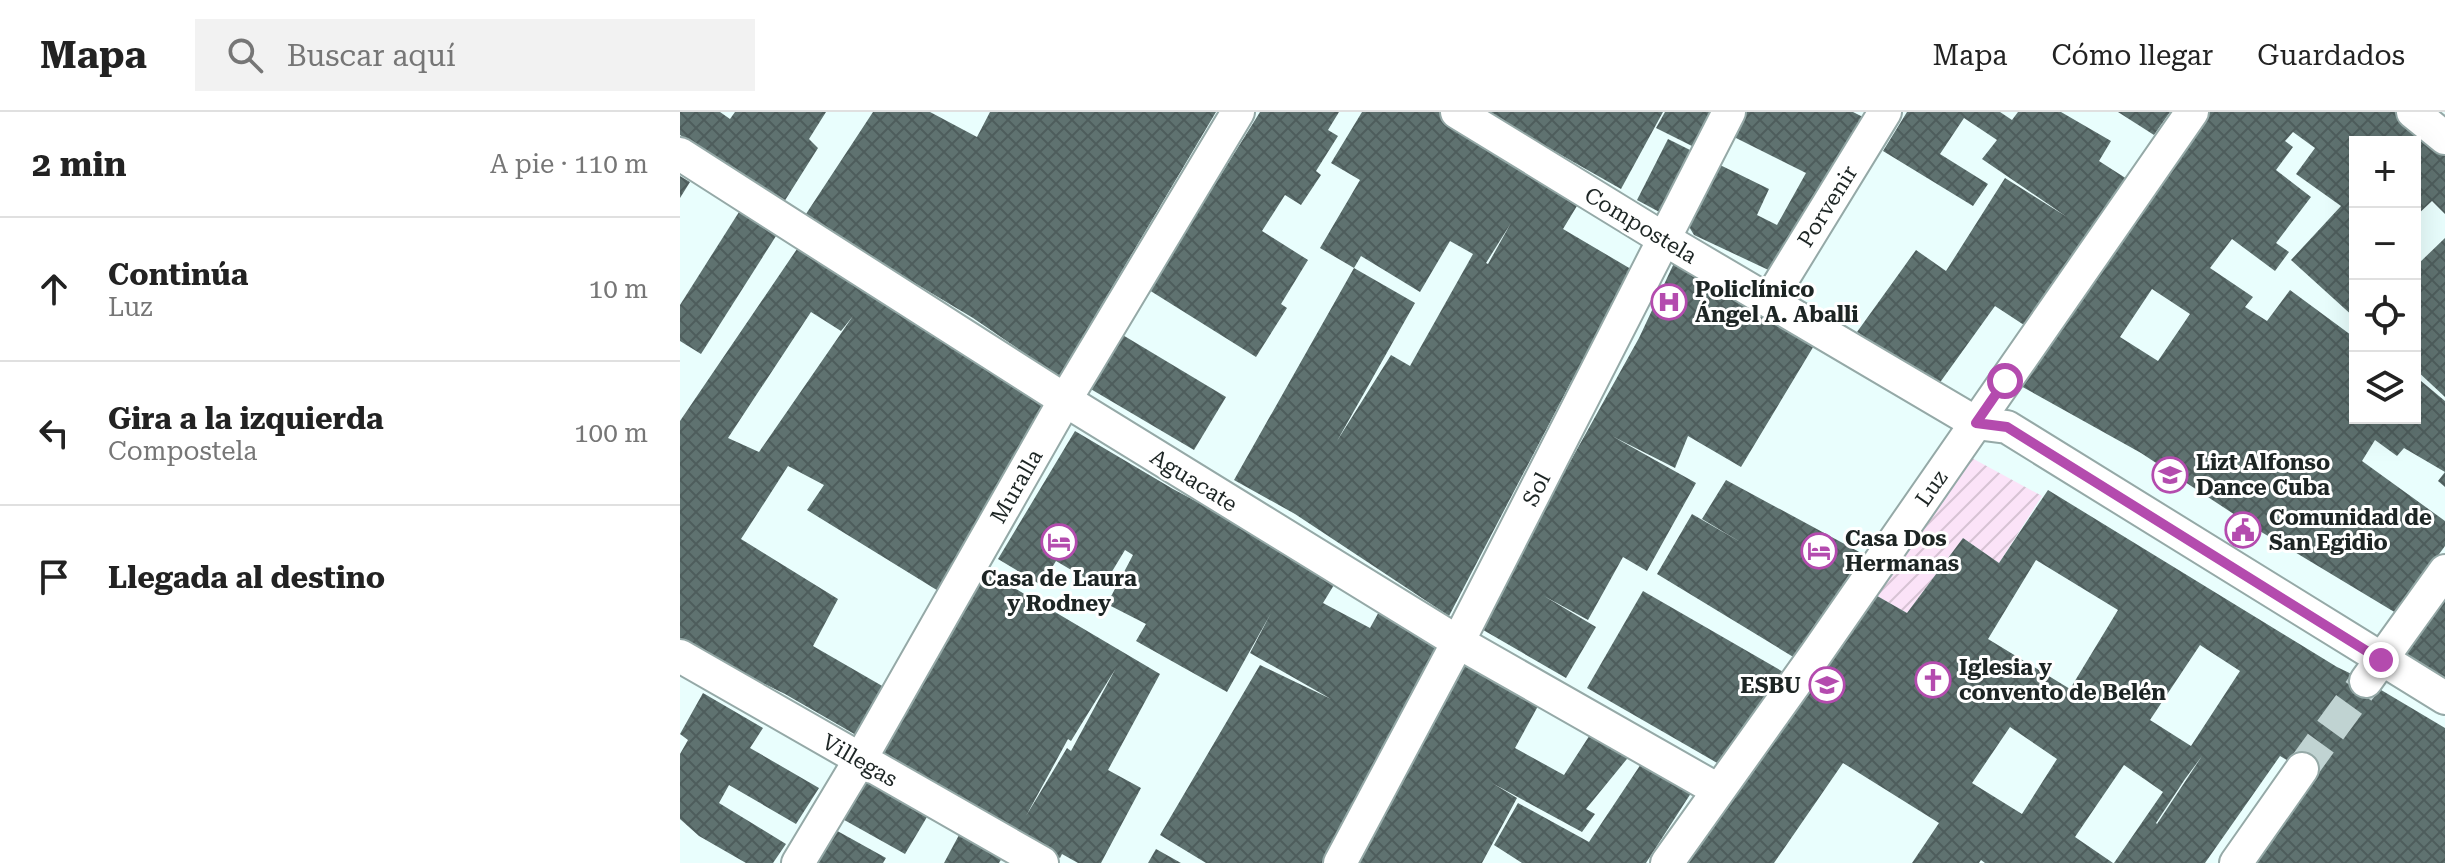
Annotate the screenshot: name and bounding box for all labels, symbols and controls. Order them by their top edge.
search box [195,19,755,91]
text: Mapa [40,33,147,77]
icon: search [223,33,267,77]
text: Buscar aquí [287,38,456,73]
text: Mapa [1933,39,2007,72]
text: Cómo llegar [2051,39,2213,72]
text: Guardados [2257,39,2405,72]
map controls [2349,136,2421,424]
button: + [2349,136,2421,208]
text: 2 min [32,144,127,184]
text: A pie · 110 m [490,149,648,179]
street label: Porvenir [1793,161,1862,252]
street label: Compostela [1580,182,1701,269]
button: − [2349,208,2421,280]
text: Continúa [108,257,248,292]
icon: ahead [32,267,76,311]
text: 10 m [589,274,648,304]
place label: Policlínico Ángel A. Aballi [1695,277,1859,327]
button: locate [2349,280,2421,352]
hospital icon: Policlínico Ángel A. Aballi [1650,283,1688,321]
text: Luz [108,292,153,322]
button: layers [2349,352,2421,424]
route start [1987,363,2023,399]
text: Gira a la izquierda [108,401,384,436]
icon: left [32,411,76,455]
text: 100 m [574,418,648,448]
text: Compostela [108,436,257,466]
street label: Aguacate [1146,444,1242,517]
street label: Muralla [985,445,1048,528]
place label: Lizt Alfonso Dance Cuba [2196,450,2330,500]
school or university icon: Lizt Alfonso Dance Cuba [2151,456,2189,494]
street label: Luz [1910,466,1952,511]
street label: Sol [1518,468,1555,510]
place label: Comunidad de San Egidio [2269,505,2432,555]
public building icon: Comunidad de San Egidio [2224,511,2262,549]
hotel icon: Casa de Laura y Rodney [1040,523,1078,561]
place label: Casa Dos Hermanas [1845,526,1959,576]
hotel icon: Casa Dos Hermanas [1800,532,1838,570]
icon: arrive [32,555,76,599]
text: Llegada al destino [108,560,385,595]
place label: Casa de Laura y Rodney [981,566,1137,616]
route end [2363,642,2399,678]
place label: Iglesia y convento de Belén [1959,655,2166,705]
church icon: Iglesia y convento de Belén [1914,661,1952,699]
school or university icon: ESBU [1808,666,1846,704]
place label: ESBU [1740,673,1801,698]
street label: Villegas [818,729,902,792]

